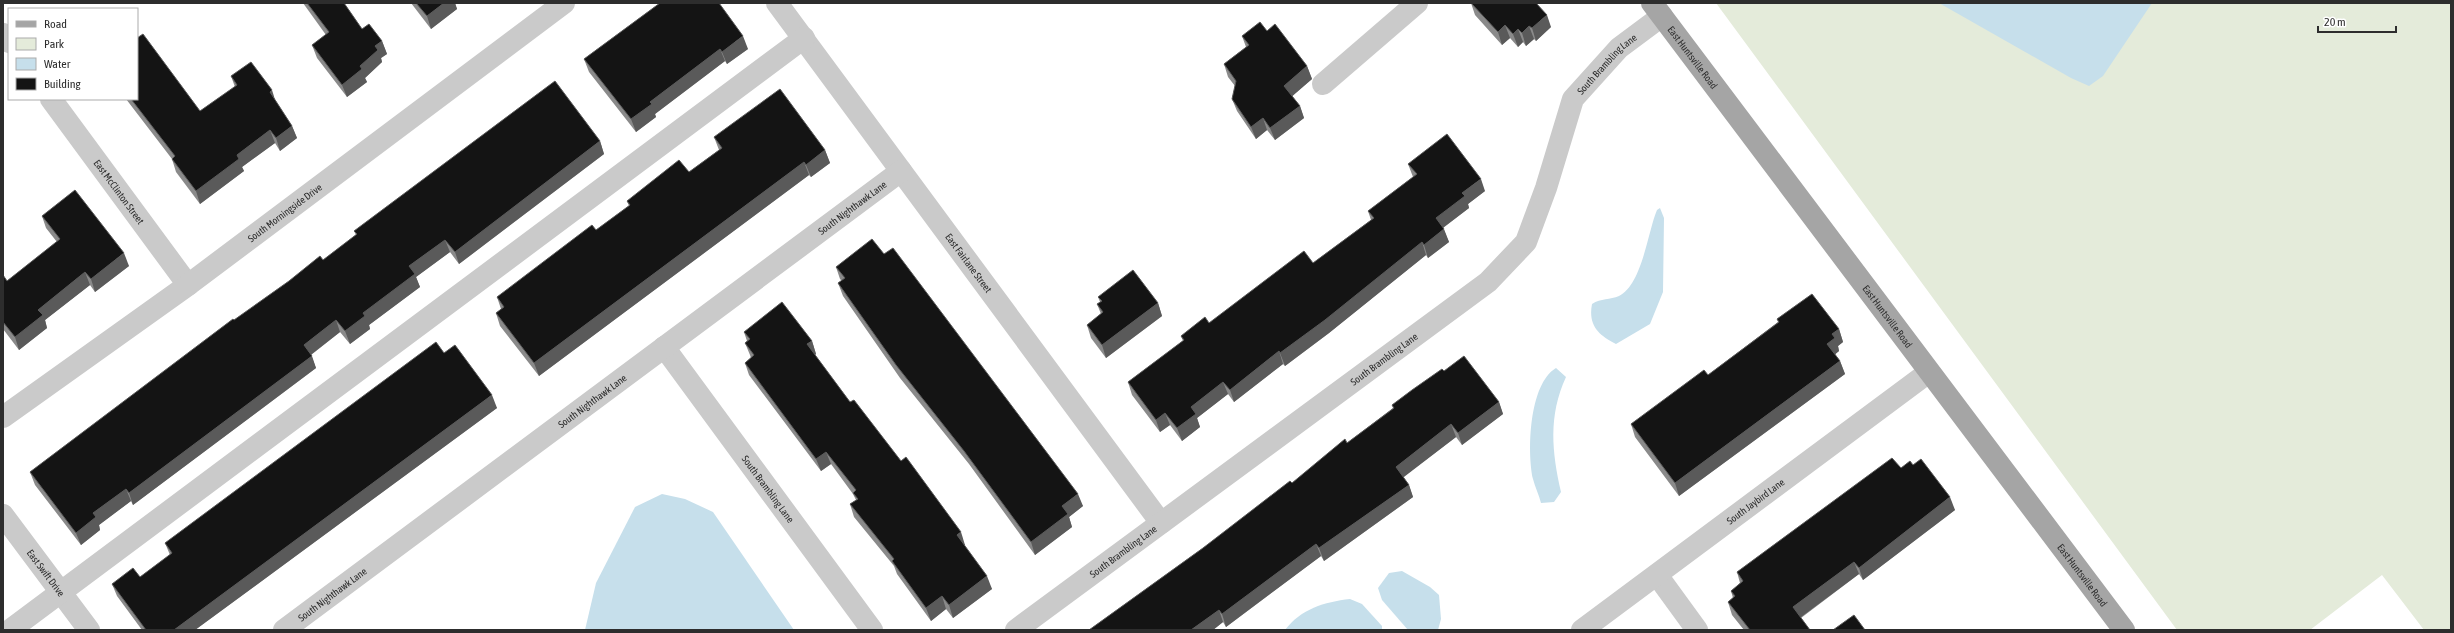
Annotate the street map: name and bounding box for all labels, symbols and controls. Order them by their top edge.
legend [8,8,138,100]
scale bar [2318,8,2396,34]
text: 20 m [2324,15,2346,29]
text: Road [44,17,67,31]
street label: East Huntsville Road [1665,24,1720,91]
street label: South Brambling Lane [1575,32,1639,97]
text: Park [44,37,65,51]
text: Water [44,57,71,71]
text: Building [44,77,82,91]
street label: East McClinton Street [91,158,146,226]
street label: South Nighthawk Lane [816,179,889,237]
street label: South Morningside Drive [246,181,324,244]
street label: East Fairlane Street [943,231,994,295]
street label: East Huntsville Road [1860,283,1915,350]
street label: South Brambling Lane [1348,331,1420,387]
street label: South Nighthawk Lane [556,372,629,430]
street label: South Brambling Lane [740,453,796,525]
street label: South Jaybird Lane [1725,476,1787,527]
street label: South Brambling Lane [1088,523,1159,580]
street label: East Huntsville Road [2055,542,2109,609]
street label: East Swift Drive [25,547,67,599]
street label: South Nighthawk Lane [296,565,369,624]

